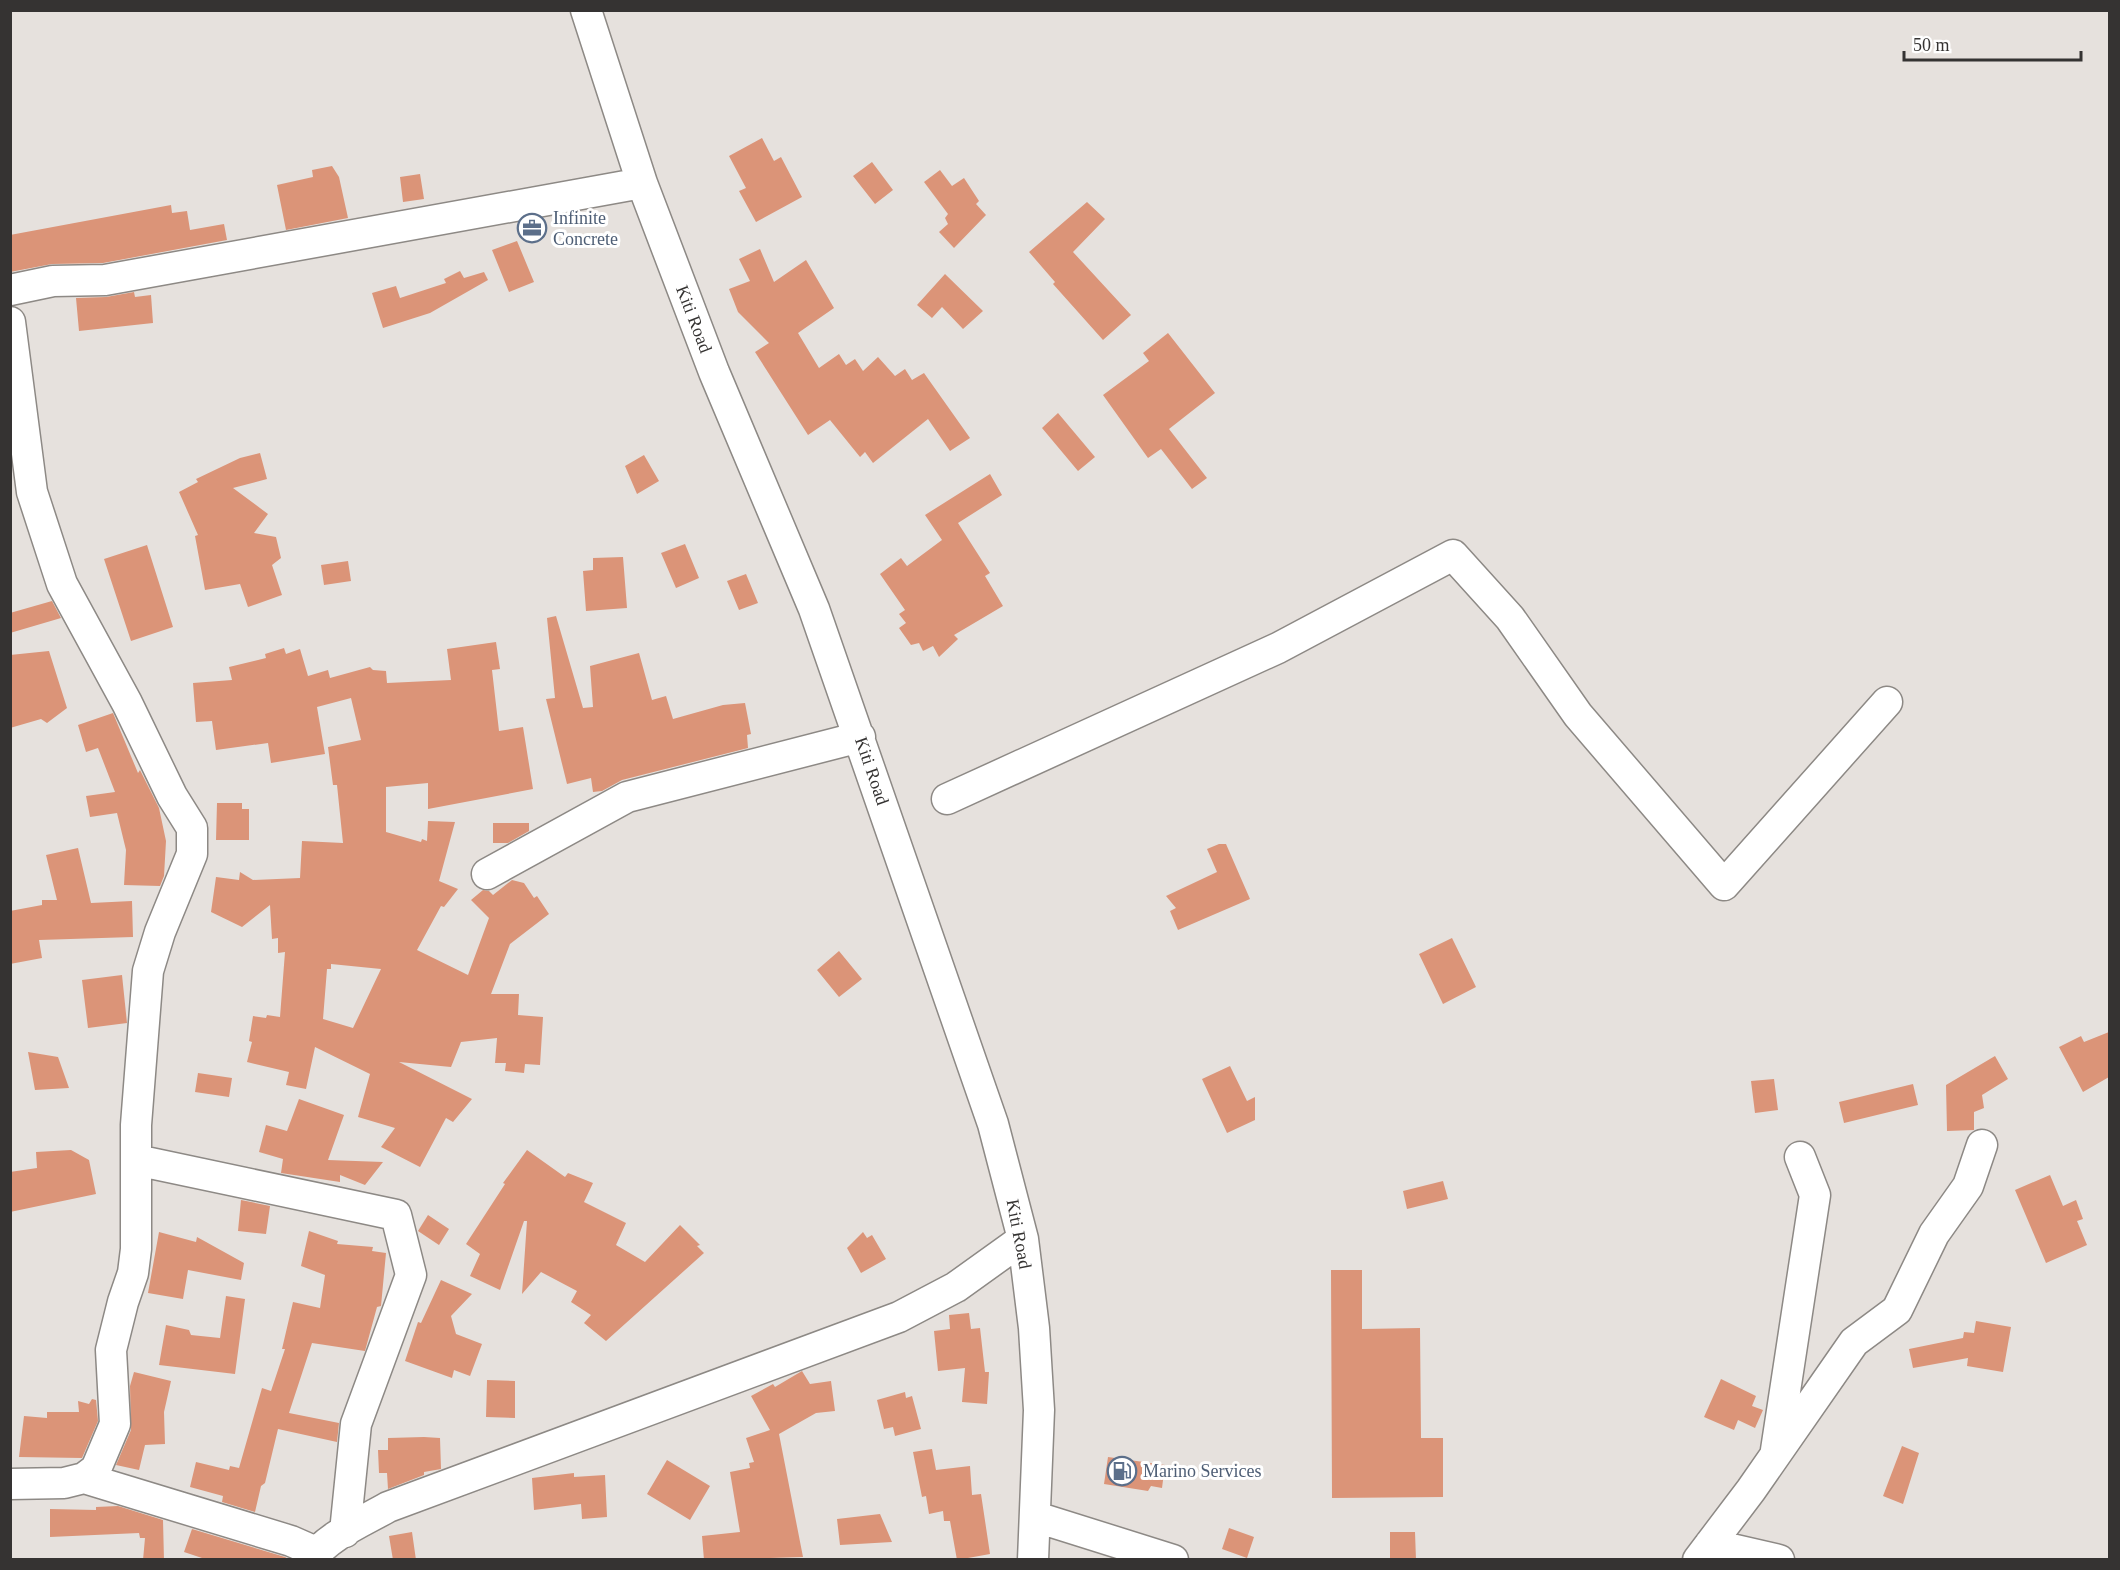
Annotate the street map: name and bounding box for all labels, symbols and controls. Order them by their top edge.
scale bar [1904,24,2081,62]
text: 50 m [1913,35,1950,55]
place label: Infinite Concrete [553,208,618,249]
office icon: Infinite Concrete [516,212,548,244]
street label: Kiti Road [672,283,716,355]
street label: Kiti Road [851,734,893,808]
street label: Kiti Road [1002,1197,1036,1271]
fuel station icon: Marino Services [1106,1455,1138,1487]
place label: Marino Services [1143,1461,1261,1481]

